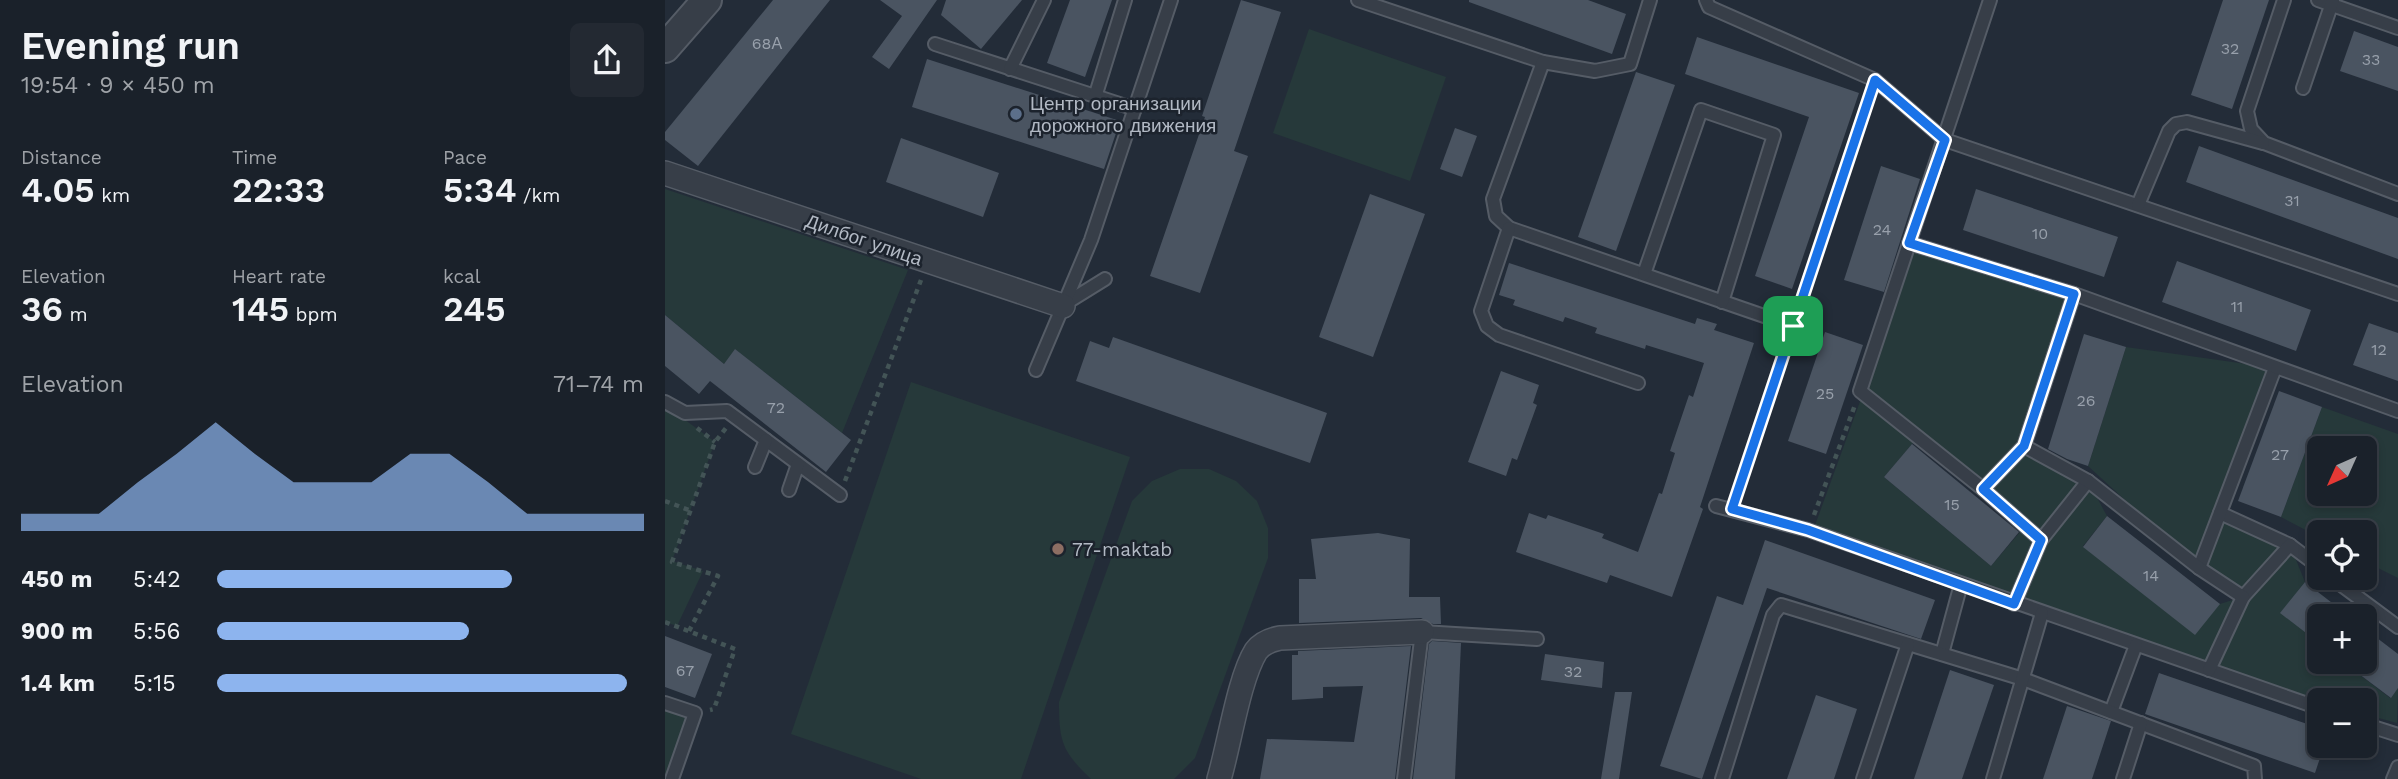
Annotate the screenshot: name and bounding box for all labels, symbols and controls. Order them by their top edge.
button: share [570,23,644,97]
text: Evening run [21,24,240,68]
house number: 68А [752,34,782,53]
house number: 32 [2221,39,2239,58]
house number: 33 [2362,50,2380,69]
text: 19:54 · 9 × 450 m [21,72,215,99]
place label: Центр организации дорожного движения [1030,92,1216,137]
marker: Центр организации дорожного движения [1008,106,1024,122]
text: Distance [21,146,102,169]
text: Time [232,146,277,169]
text: Pace [443,146,487,169]
text: 4.05 [21,169,95,211]
text: 22:33 [232,169,325,211]
text: 5:34 [443,169,517,211]
text: km [95,184,130,207]
text: /km [517,184,560,207]
house number: 31 [2284,191,2300,210]
street label: Дилбог улица [803,209,926,271]
house number: 24 [1873,220,1892,239]
house number: 10 [2032,224,2048,243]
text: Elevation [21,265,106,288]
text: Heart rate [232,265,326,288]
text: kcal [443,265,481,288]
text: 36 [21,288,63,330]
text: 145 [232,288,289,330]
text: 245 [443,288,506,330]
pin [1763,296,1823,356]
house number: 11 [2231,297,2243,316]
text: m [63,303,88,326]
text: bpm [289,303,338,326]
icon: arrive [1774,307,1812,345]
house number: 12 [2371,340,2387,359]
text: Elevation [21,371,124,398]
text: 71–74 m [553,371,644,398]
house number: 25 [1816,384,1834,403]
house number: 26 [2076,391,2096,410]
house number: 72 [767,398,785,417]
north arrow [2307,436,2377,506]
map controls [2307,436,2377,758]
house number: 27 [2271,445,2289,464]
house number: 15 [1944,495,1960,514]
button: locate [2307,520,2377,590]
place label: 77-maktab [1072,538,1172,561]
marker: 77-maktab [1050,541,1066,557]
text: 450 m [21,566,92,593]
text: 5:42 [133,566,181,593]
house number: 14 [2143,566,2159,585]
button: + [2307,604,2377,674]
text: 900 m [21,618,93,645]
text: 5:56 [133,618,181,645]
house number: 67 [676,661,694,680]
house number: 32 [1564,662,1582,681]
text: 1.4 km [21,670,95,697]
text: 5:15 [133,670,176,697]
button: − [2307,688,2377,758]

